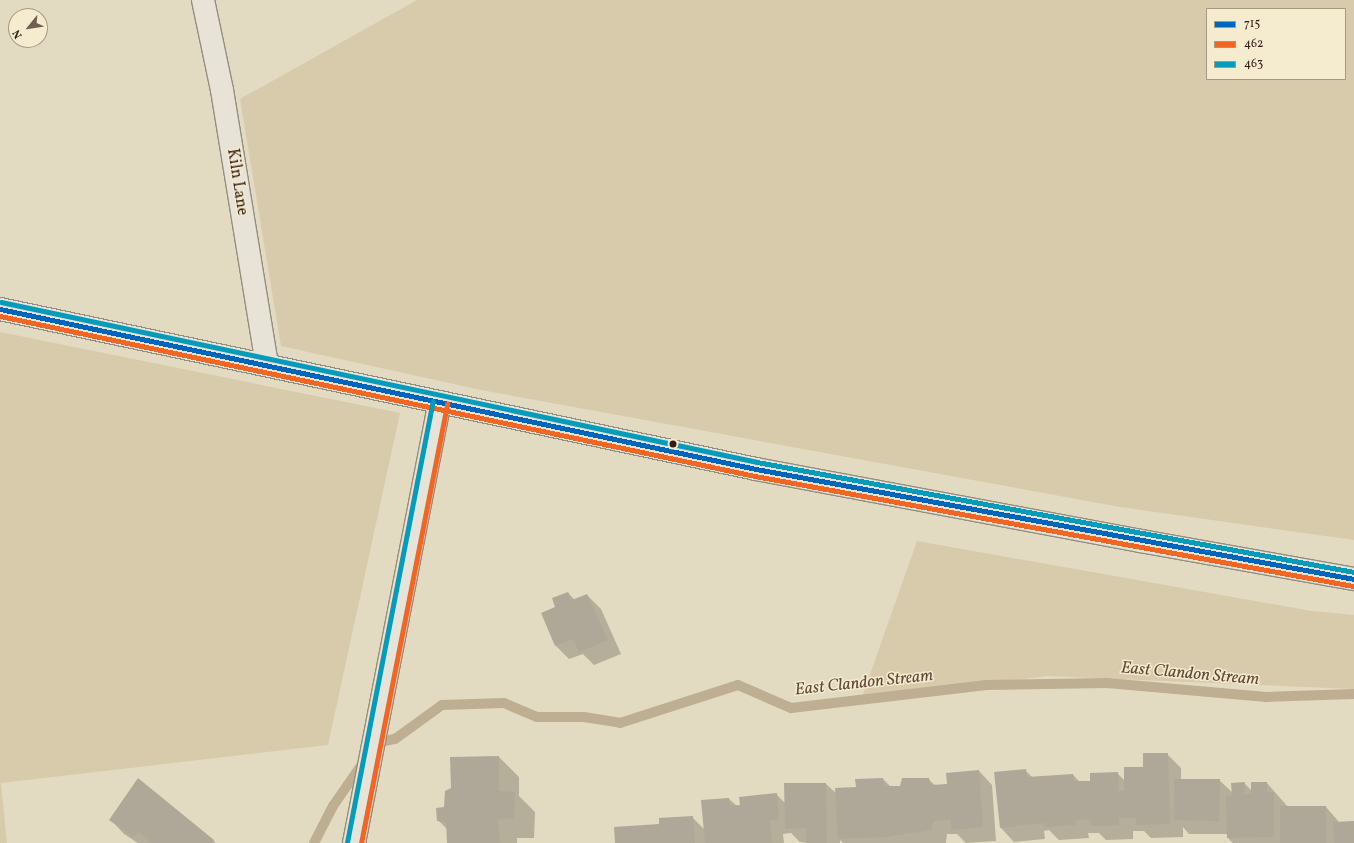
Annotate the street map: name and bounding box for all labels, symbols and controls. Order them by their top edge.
north arrow [8,8,48,48]
legend [1206,8,1346,80]
text: 715 [1244,16,1260,32]
text: N [10,27,27,41]
text: 462 [1244,36,1264,52]
text: 463 [1244,56,1263,72]
street label: Kiln Lane [222,147,252,217]
unlabelled marker [668,439,678,449]
water label: East Clandon Stream [1120,658,1260,690]
water label: East Clandon Stream [794,666,934,700]

